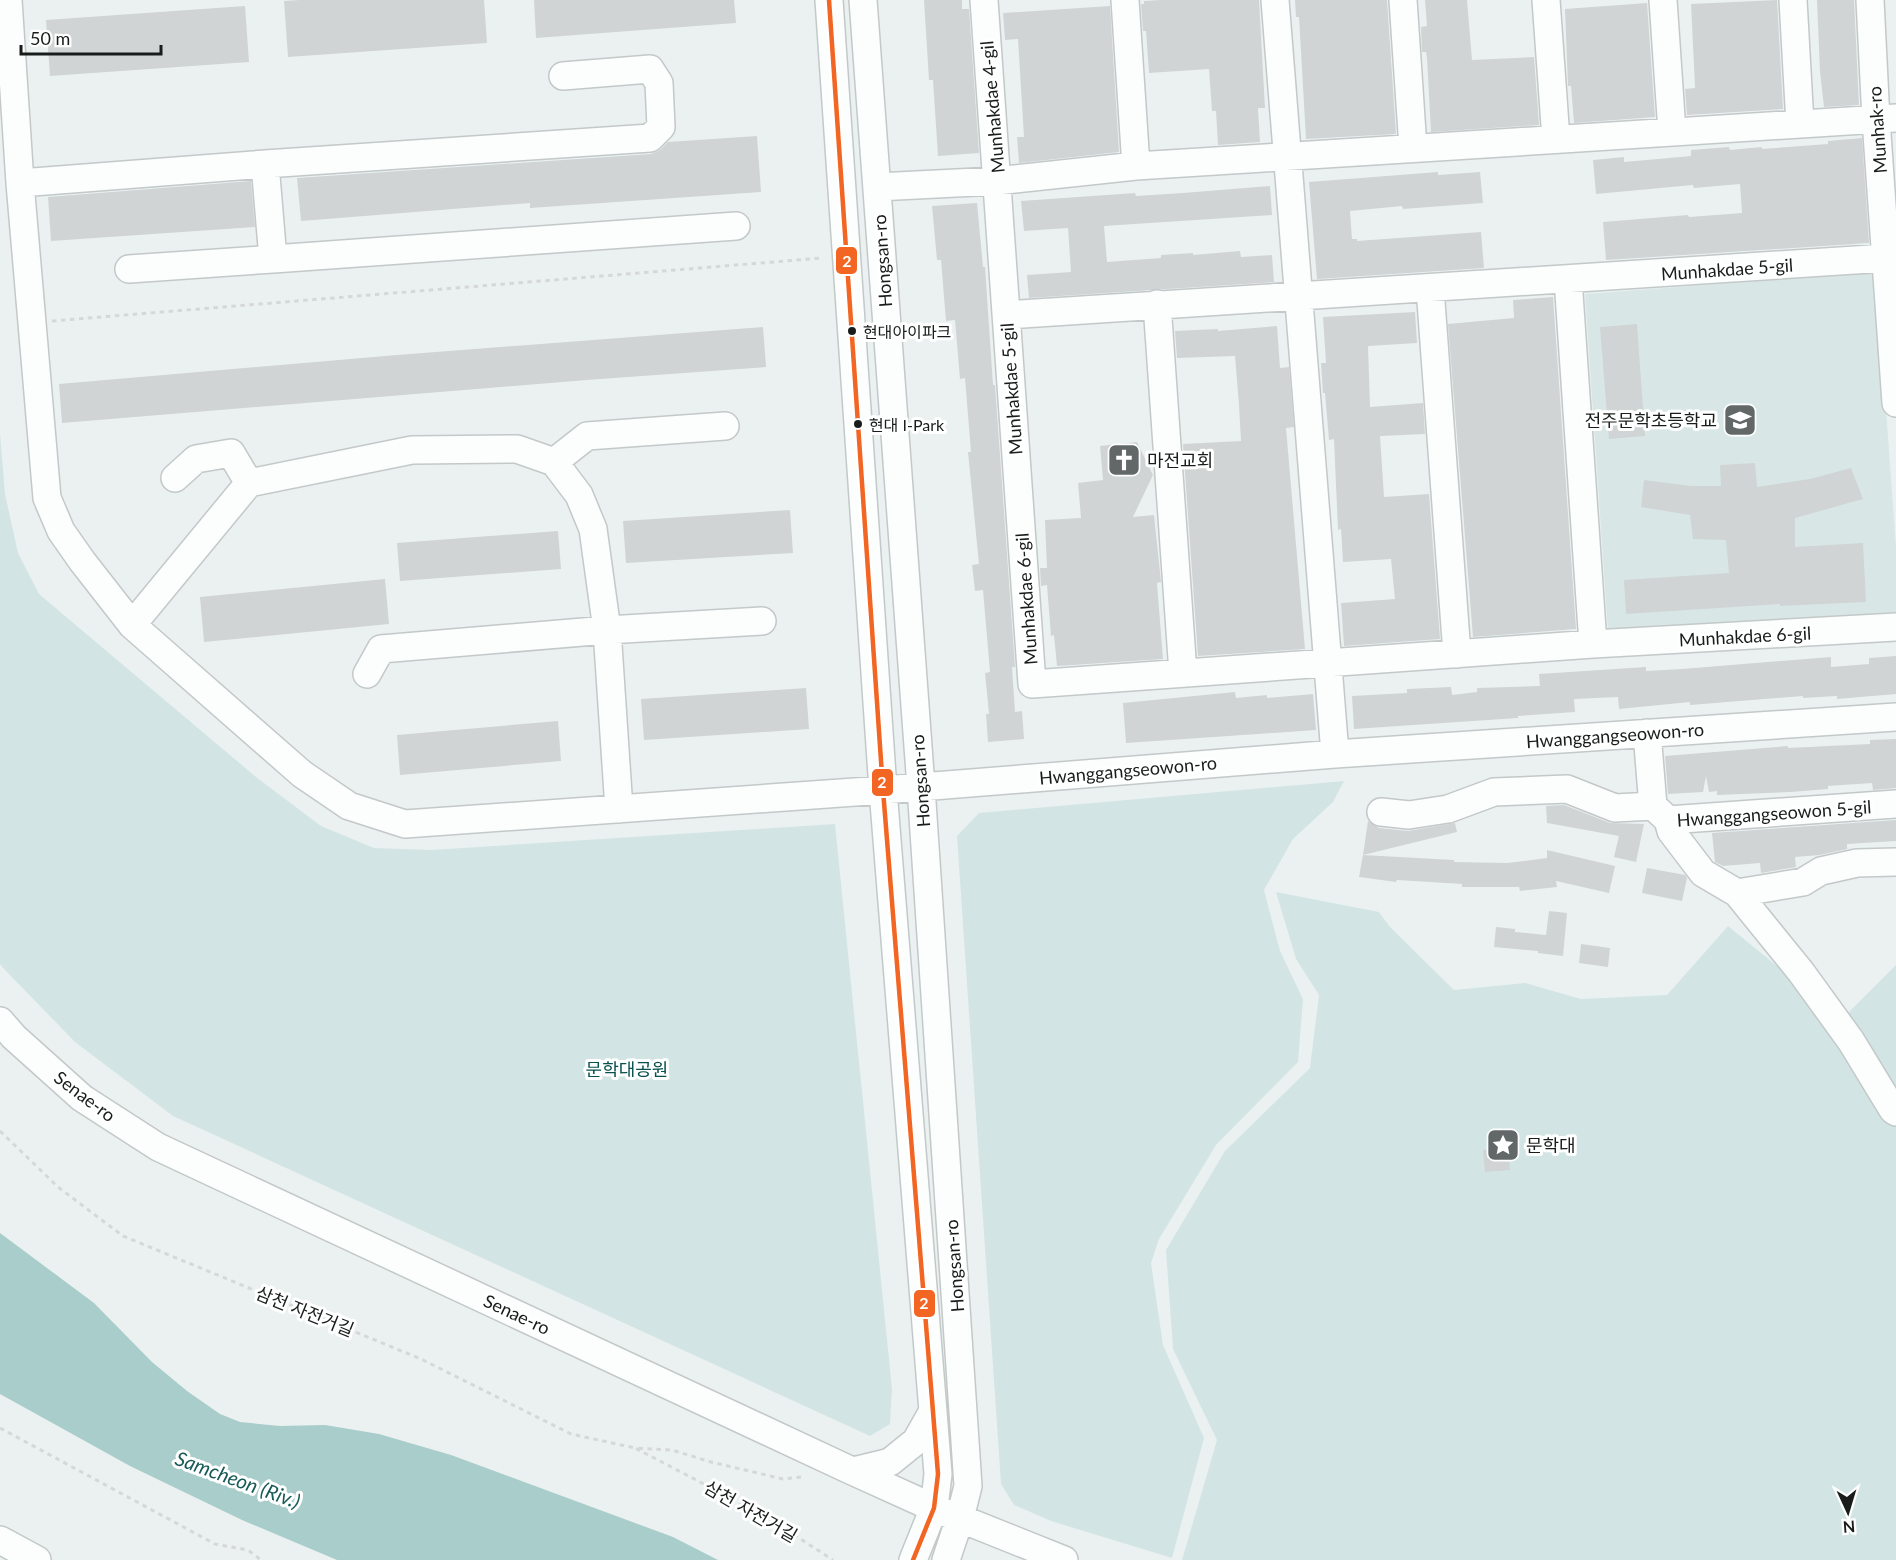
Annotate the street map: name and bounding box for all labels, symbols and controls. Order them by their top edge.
scale bar [21,18,160,56]
text: 50 m [30,27,70,49]
street label: Munhakdae 4-gil [975,40,1009,174]
street label: Munhak-ro [1863,86,1891,174]
street label: Hongsan-ro [868,214,896,308]
line badge: 2 [835,246,858,275]
text: 2 [842,251,852,270]
street label: Munhakdae 5-gil [1660,253,1794,285]
place label: 현대아이파크 [863,322,951,341]
street label: Munhakdae 5-gil [995,322,1027,456]
marker: 현대아이파크 [846,325,858,337]
school or university icon: 전주문학초등학교 [1722,402,1758,438]
place label: 전주문학초등학교 [1585,409,1717,431]
place label: 현대 I-Park [869,415,945,434]
marker: 현대 I-Park [852,418,864,430]
church icon: 마전교회 [1106,442,1142,478]
place label: 마전교회 [1147,449,1213,471]
street label: Munhakdae 6-gil [1010,532,1042,666]
street label: Munhakdae 6-gil [1678,622,1812,650]
street label: Hwanggangseowon-ro [1525,718,1705,752]
street label: Hongsan-ro [906,734,934,828]
street label: Hwanggangseowon-ro [1038,751,1218,789]
line badge: 2 [871,768,894,797]
text: 2 [877,772,887,791]
street label: Hwanggangseowon 5-gil [1676,795,1872,831]
park label: 문학대공원 [586,1058,668,1080]
street label: Senae-ro [50,1066,120,1126]
place icon: 문학대 [1485,1127,1521,1163]
place label: 문학대 [1526,1134,1576,1156]
street label: Hongsan-ro [940,1219,968,1313]
street label: 삼천 자전거길 [253,1281,357,1341]
street label: Senae-ro [480,1289,554,1339]
line badge: 2 [913,1289,936,1318]
text: 2 [919,1293,929,1312]
water label: Samcheon (Riv.) [172,1445,304,1513]
street label: 삼천 자전거길 [700,1475,802,1547]
north arrow [1818,1482,1878,1542]
text: N [1842,1518,1856,1537]

